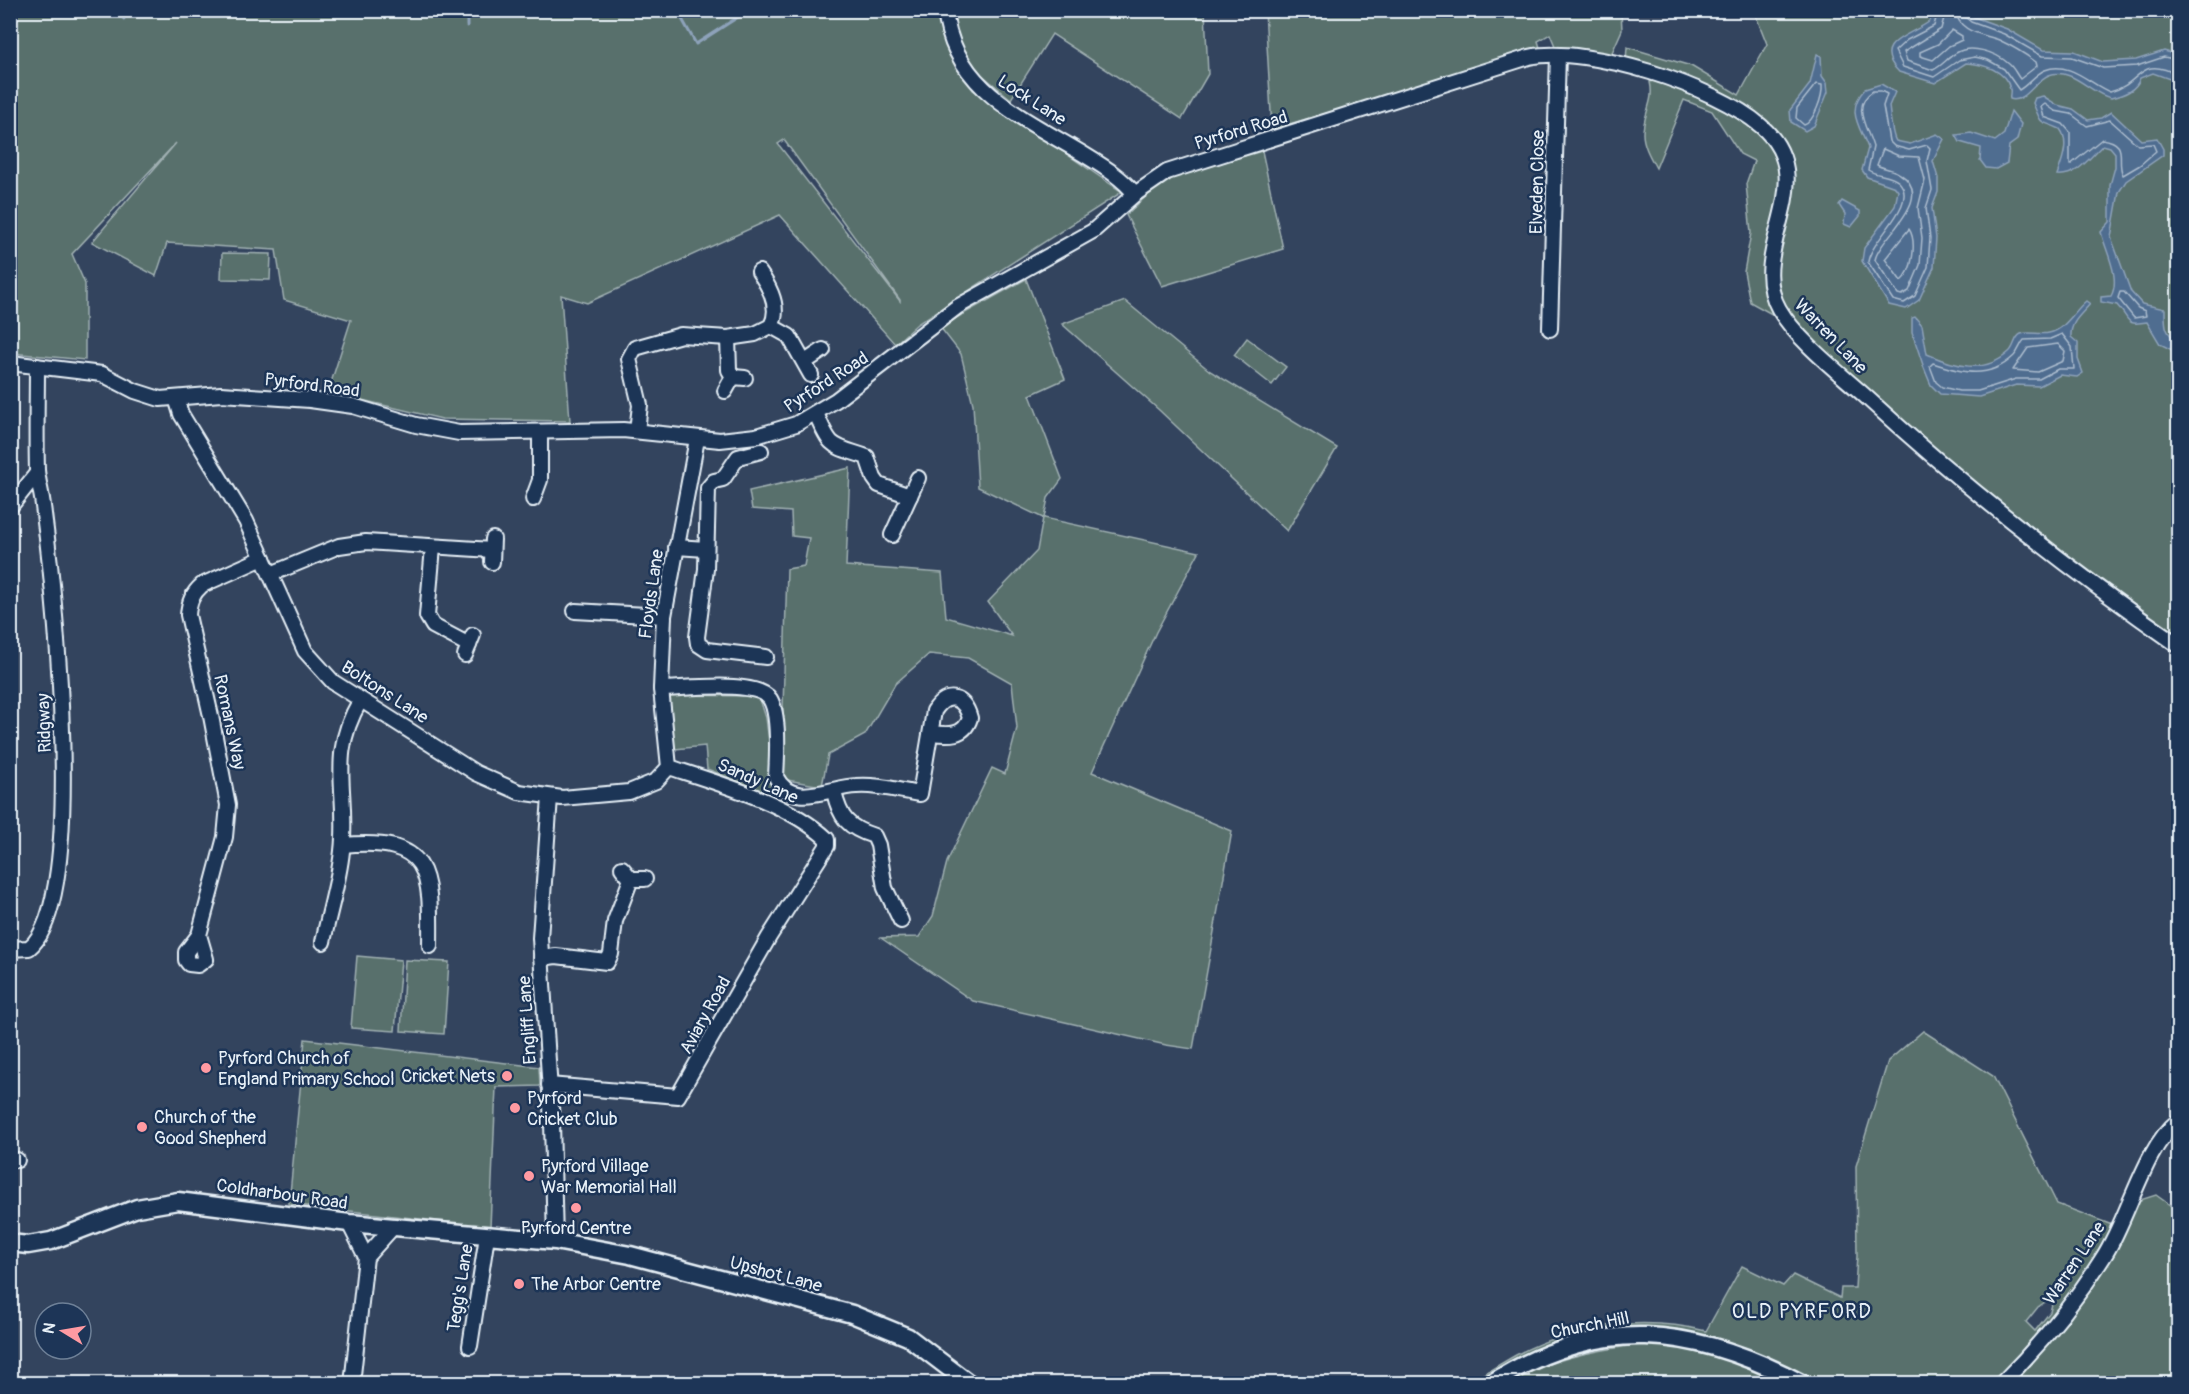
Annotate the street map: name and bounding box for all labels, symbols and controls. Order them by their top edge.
street label: Lock Lane [993,70,1071,131]
street label: Pyrford Road [1192,105,1290,156]
street label: Elveden Close [1525,130,1550,234]
street label: Warren Lane [1789,294,1872,379]
street label: Pyrford Road [780,347,873,418]
street label: Pyrford Road [263,368,361,403]
street label: Floyds Lane [634,548,669,640]
street label: Boltons Lane [337,656,433,729]
street label: Romans Way [208,672,251,772]
street label: Ridgway [32,693,57,753]
street label: Sandy Lane [714,753,802,809]
street label: Aviary Road [675,972,736,1058]
street label: Engliff Lane [513,975,542,1065]
place label: Pyrford Church of England Primary School [218,1047,394,1091]
marker: Pyrford Church of England Primary School [199,1061,213,1075]
place label: Cricket Nets [401,1065,495,1088]
marker: Cricket Nets [500,1069,514,1083]
place label: Pyrford Cricket Club [527,1087,618,1131]
marker: Pyrford Cricket Club [508,1101,522,1115]
place label: Church of the Good Shepherd [154,1106,267,1150]
marker: Church of the Good Shepherd [135,1120,149,1134]
place label: Pyrford Village War Memorial Hall [541,1155,677,1199]
marker: Pyrford Village War Memorial Hall [522,1169,536,1183]
street label: Coldharbour Road [215,1174,349,1215]
marker: Pyrford Centre [569,1201,583,1215]
place label: Pyrford Centre [521,1217,631,1240]
street label: Warren Lane [2038,1217,2111,1309]
street label: Tegg's Lane [442,1242,479,1334]
street label: Upshot Lane [727,1251,825,1298]
place label: The Arbor Centre [531,1273,661,1296]
marker: The Arbor Centre [512,1277,526,1291]
district label: OLD PYRFORD [1732,1299,1872,1324]
north arrow [33,1301,93,1361]
street label: Church Hill [1549,1307,1631,1344]
text: N [38,1321,60,1336]

